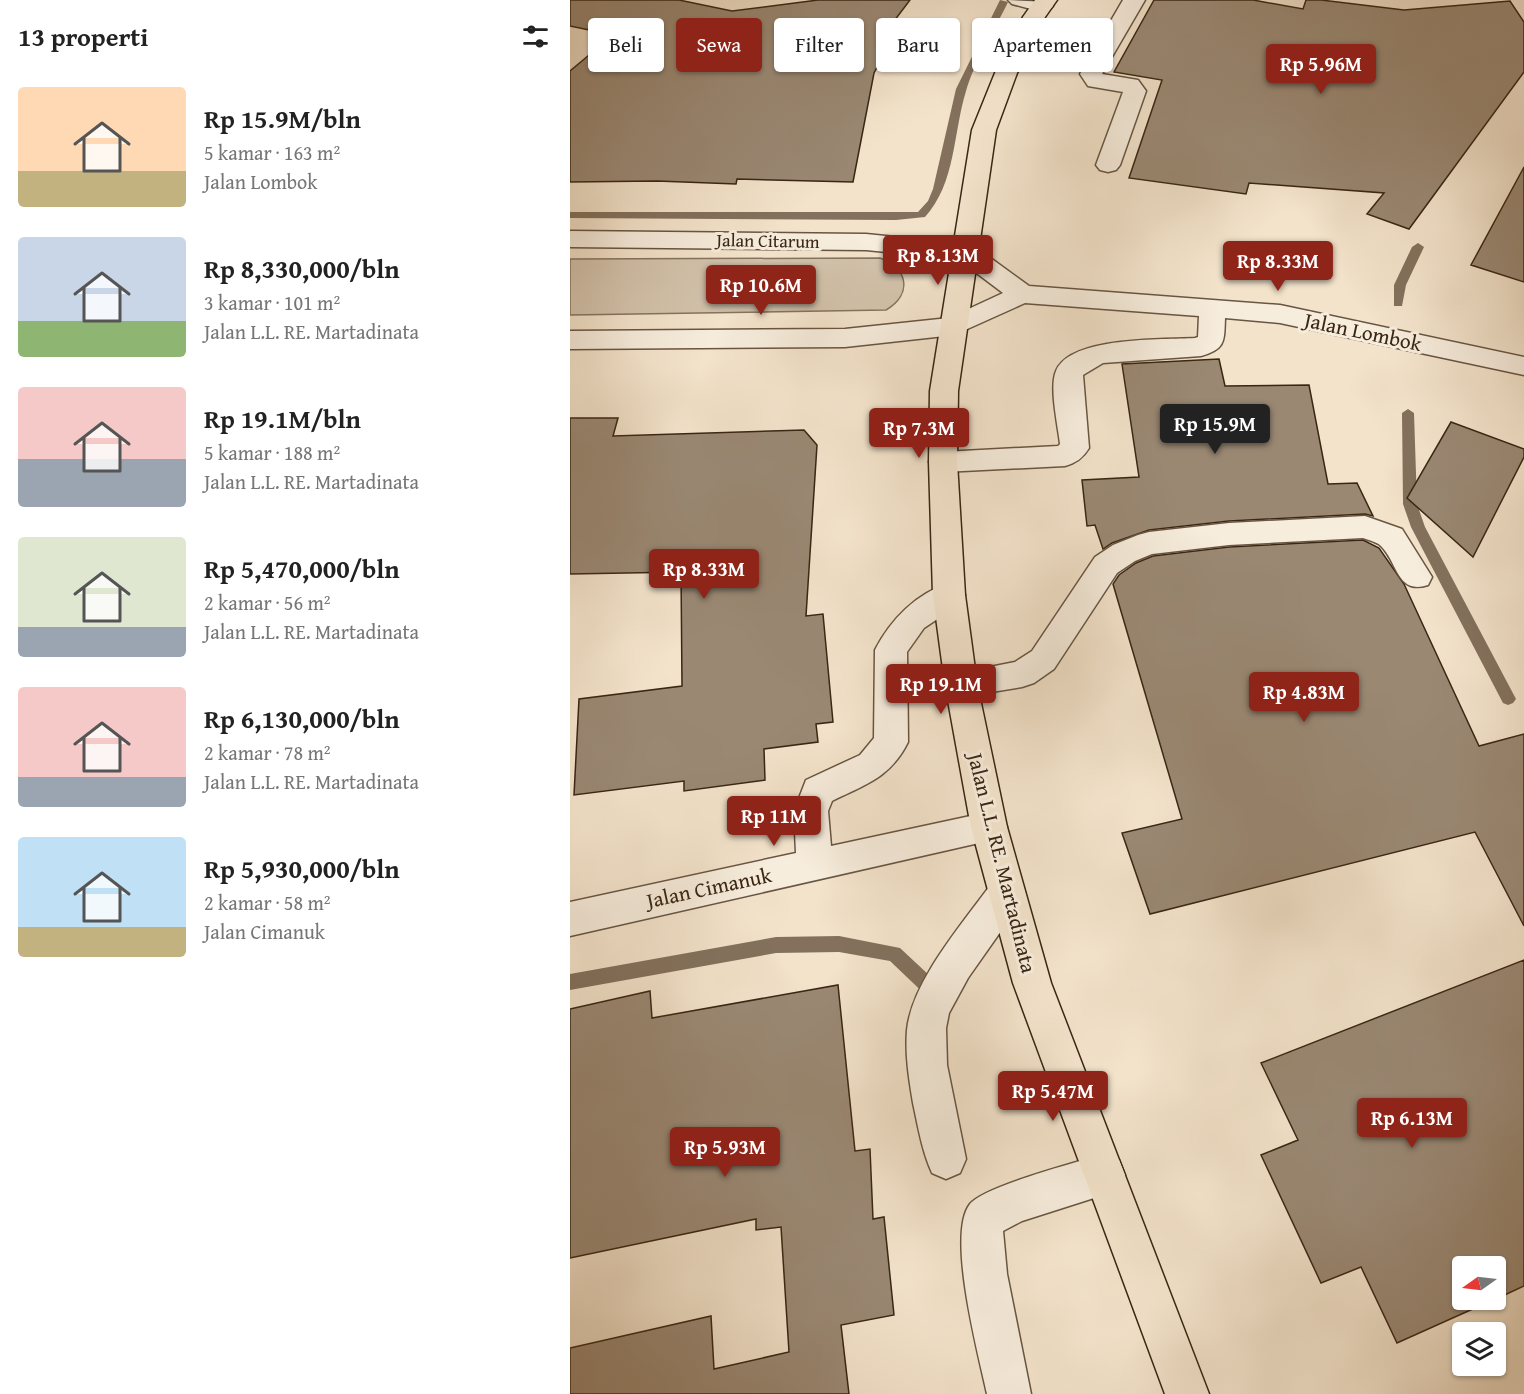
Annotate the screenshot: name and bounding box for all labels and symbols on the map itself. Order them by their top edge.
pin: Rp 5.96M [1259,44,1383,95]
street label: Jalan Citarum [714,226,820,255]
pin: Rp 8.13M [876,235,1000,286]
pin: Rp 8.33M [1216,241,1340,292]
pin: Rp 10.6M [699,265,823,316]
street label: Jalan Lombok [1299,303,1425,359]
pin: Rp 15.9M [1153,404,1277,455]
pin: Rp 7.3M [864,408,974,459]
pin: Rp 8.33M [642,549,766,600]
pin: Rp 19.1M [879,664,1003,715]
pin: Rp 4.83M [1242,672,1366,723]
street label: Jalan L.L. RE. Martadinata [959,747,1045,976]
pin: Rp 11M [725,796,823,847]
street label: Jalan Cimanuk [641,859,775,916]
pin: Rp 5.47M [991,1071,1115,1122]
pin: Rp 6.13M [1350,1098,1474,1149]
pin: Rp 5.93M [663,1127,787,1178]
north arrow [1452,1256,1506,1310]

